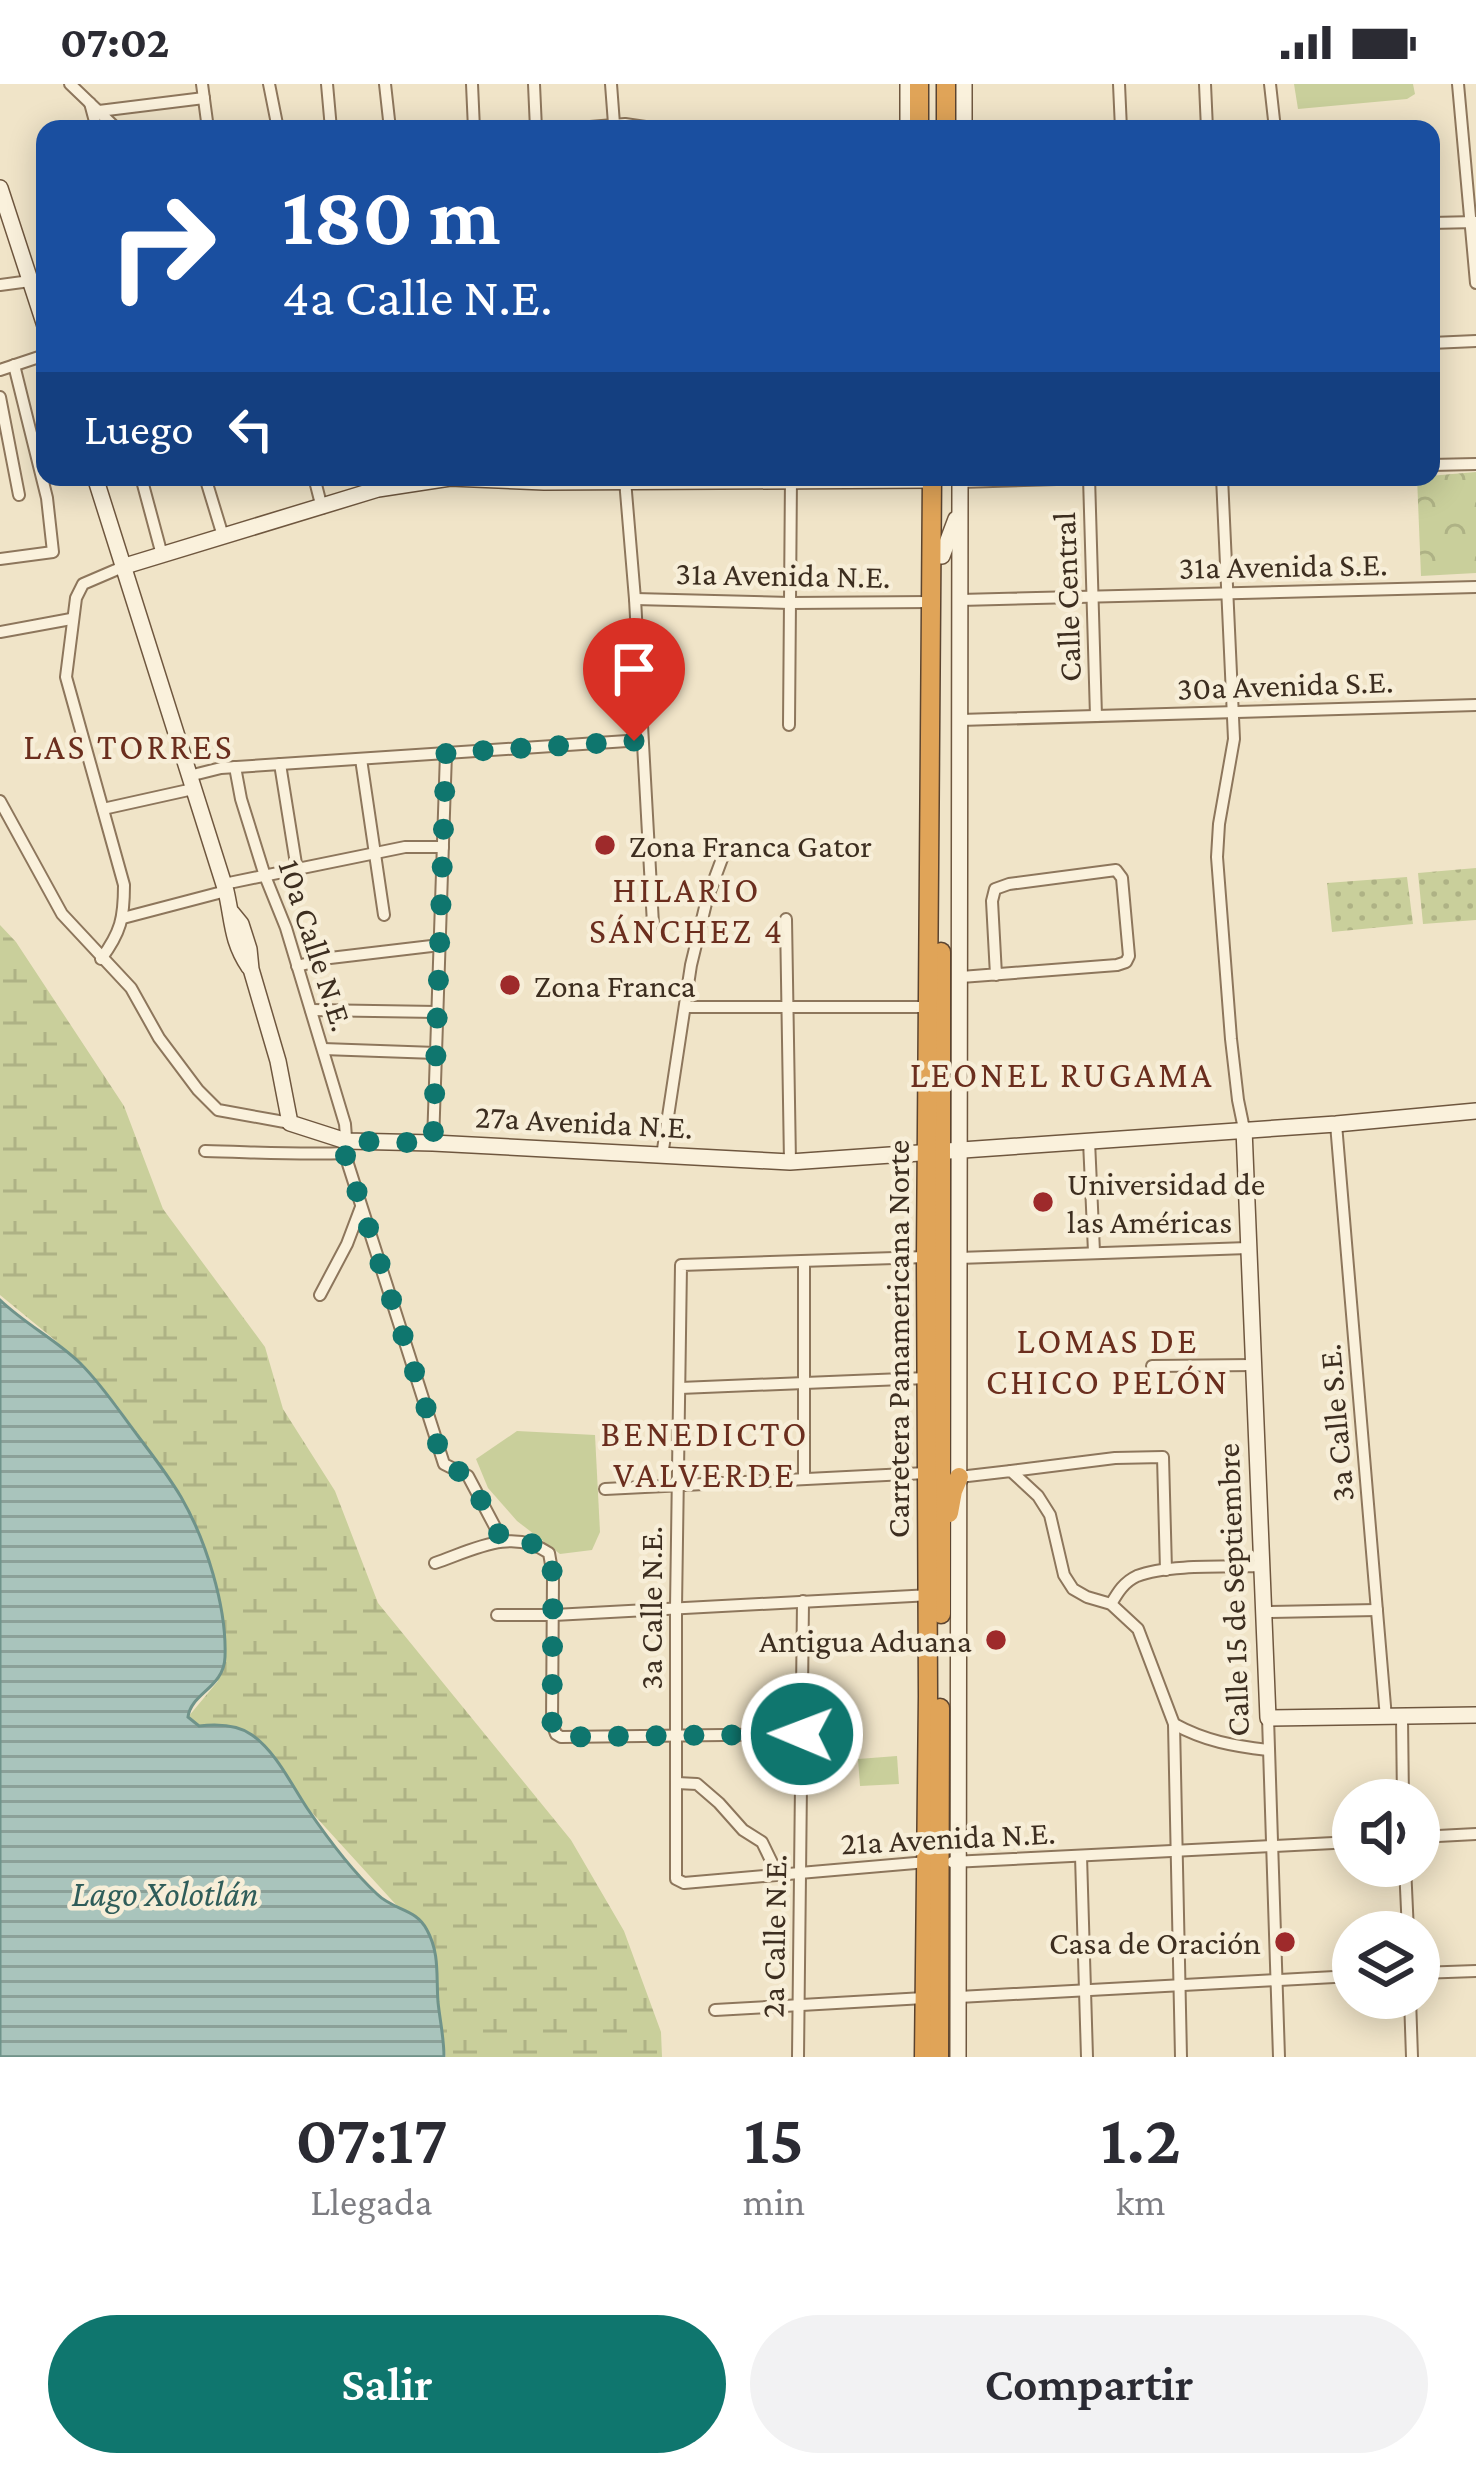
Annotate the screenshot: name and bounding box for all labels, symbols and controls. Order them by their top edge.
text: 07:02 [60,17,170,67]
icon: right [84,168,240,324]
text: 180 m [282,169,501,262]
text: 4a Calle N.E. [282,267,553,327]
icon: left [218,396,284,462]
text: Luego [84,404,194,454]
street label: Calle Central [1045,511,1088,683]
street label: 31a Avenida S.E. [1178,545,1388,586]
street label: 31a Avenida N.E. [675,554,891,595]
pin [583,618,685,741]
icon: arrive [601,636,667,702]
street label: 30a Avenida S.E. [1176,662,1394,707]
district label: LAS TORRES [23,727,235,767]
place label: Zona Franca Gator [629,827,872,864]
marker: Zona Franca Gator [592,832,618,858]
street label: 10a Calle N.E. [271,855,362,1036]
district label: HILARIO SÁNCHEZ 4 [589,870,785,951]
place label: Zona Franca [534,967,696,1004]
marker: Zona Franca [497,972,523,998]
district label: LEONEL RUGAMA [910,1055,1214,1095]
street label: 27a Avenida N.E. [474,1097,694,1146]
street label: Carretera Panamericana Norte [879,1140,916,1538]
place label: Universidad de las Américas [1067,1165,1265,1240]
marker: Universidad de las Américas [1030,1189,1056,1215]
district label: LOMAS DE CHICO PELÓN [986,1321,1230,1402]
street label: 3a Calle S.E. [1310,1343,1361,1503]
district label: BENEDICTO VALVERDE [601,1414,809,1495]
street label: Calle 15 de Septiembre [1209,1443,1256,1737]
street label: 3a Calle N.E. [632,1526,669,1690]
place label: Antigua Aduana [759,1622,972,1659]
marker: Antigua Aduana [983,1627,1009,1653]
position arrow [739,1671,865,1797]
map controls [1332,1779,1440,2019]
button: sound [1332,1779,1440,1887]
street label: 21a Avenida N.E. [840,1813,1056,1862]
street label: 2a Calle N.E. [754,1854,793,2018]
water label: Lago Xolotlán [72,1874,258,1914]
button: layers [1332,1911,1440,2019]
place label: Casa de Oración [1049,1924,1261,1961]
marker: Casa de Oración [1272,1929,1298,1955]
text: 07:17 [295,2098,448,2178]
text: 15 [744,2098,804,2178]
text: 1.2 [1101,2098,1181,2178]
text: Llegada [310,2180,432,2223]
text: min [743,2180,805,2223]
text: km [1116,2180,1166,2223]
button: Salir [48,2315,726,2453]
button: Compartir [750,2315,1428,2453]

